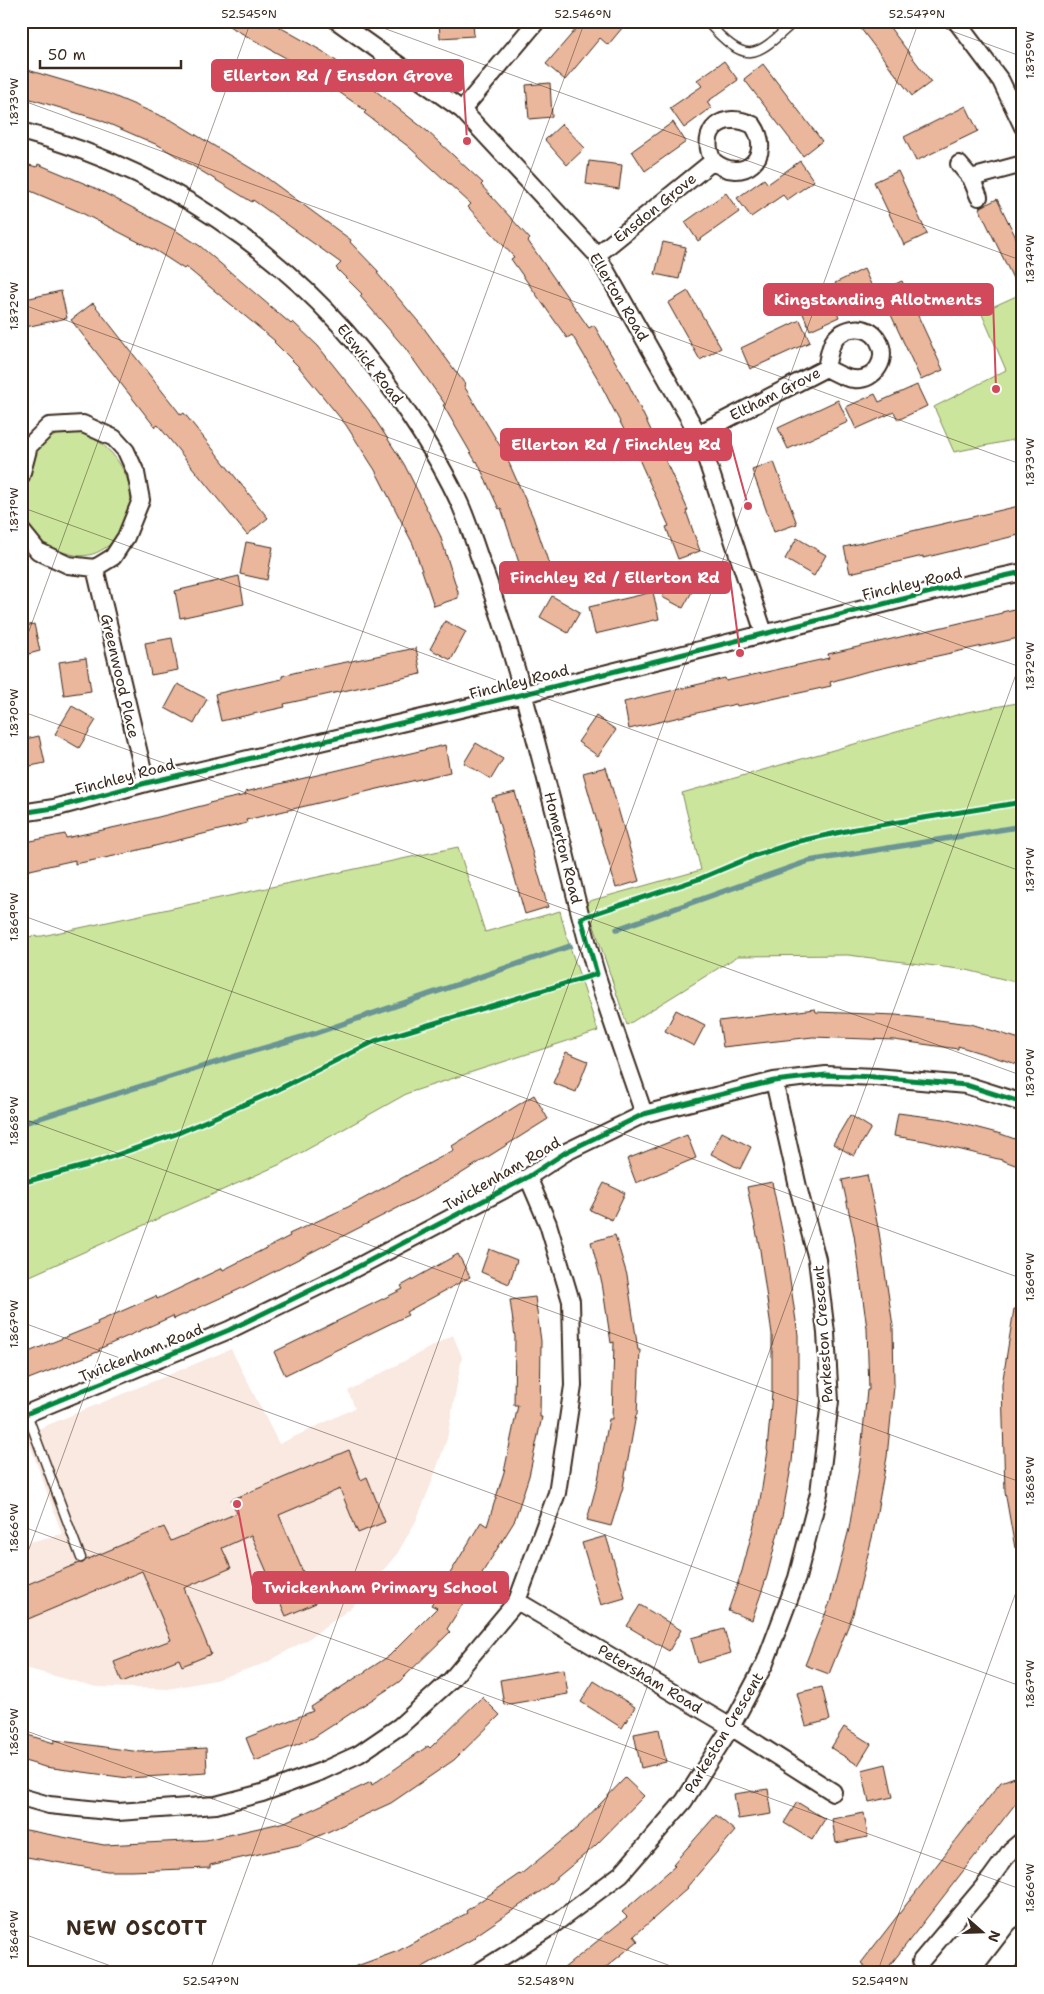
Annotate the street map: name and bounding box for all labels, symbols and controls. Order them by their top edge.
text: 52.545°N [221,6,277,22]
text: 52.546°N [555,6,611,22]
text: 52.547°N [889,6,945,22]
text: 1.875°W [1022,31,1038,79]
scale bar [40,38,181,70]
text: 50 m [48,45,86,65]
callout: Ellerton Rd / Ensdon Grove [212,60,463,91]
text: Ellerton Rd / Ensdon Grove [223,65,454,86]
text: 1.873°W [6,78,22,126]
street label: Ensdon Grove [610,168,700,248]
text: 1.874°W [1022,235,1038,283]
street label: Ellerton Road [585,249,654,345]
text: 1.872°W [6,282,22,330]
callout: Kingstanding Allotments [764,284,993,315]
text: Kingstanding Allotments [774,289,982,310]
street label: Elswick Road [332,320,408,409]
street label: Eltham Grove [726,363,824,425]
callout: Ellerton Rd / Finchley Rd [501,429,731,460]
text: Ellerton Rd / Finchley Rd [511,434,721,455]
text: 1.873°W [1022,438,1038,486]
text: 1.871°W [6,487,22,533]
callout: Finchley Rd / Ellerton Rd [500,562,730,593]
street label: Finchley Road [860,563,964,605]
text: Finchley Rd / Ellerton Rd [510,567,720,588]
street label: Greenwood Place [96,612,144,740]
text: 1.872°W [1022,642,1038,690]
street label: Finchley Road [467,660,571,704]
text: 1.870°W [6,688,22,738]
street label: Finchley Road [73,754,177,800]
street label: Homerton Road [539,790,587,907]
text: 1.871°W [1022,847,1038,893]
text: 1.869°W [6,893,22,941]
text: 1.870°W [1022,1048,1038,1098]
text: 1.868°W [6,1096,22,1146]
street label: Twickenham Road [440,1132,565,1216]
text: 1.869°W [1022,1253,1038,1301]
street label: Parkeston Crescent [808,1264,838,1404]
text: 1.867°W [6,1300,22,1348]
street label: Twickenham Road [76,1319,206,1387]
text: 1.868°W [1022,1456,1038,1506]
text: 1.866°W [6,1503,22,1553]
callout: Twickenham Primary School [253,1572,508,1603]
text: Twickenham Primary School [262,1577,498,1598]
street label: Petersham Road [594,1640,706,1718]
text: 1.867°W [1022,1660,1038,1708]
street label: Parkeston Crescent [680,1669,768,1797]
text: 1.865°W [6,1708,22,1756]
text: 1.866°W [1022,1863,1038,1913]
north arrow [956,1906,1006,1956]
text: 1.864°W [6,1910,22,1960]
district label: NEW OSCOTT [66,1915,208,1941]
text: N [984,1928,1005,1945]
text: 52.547°N [183,1973,239,1989]
text: 52.548°N [518,1973,574,1989]
text: 52.549°N [852,1973,908,1989]

